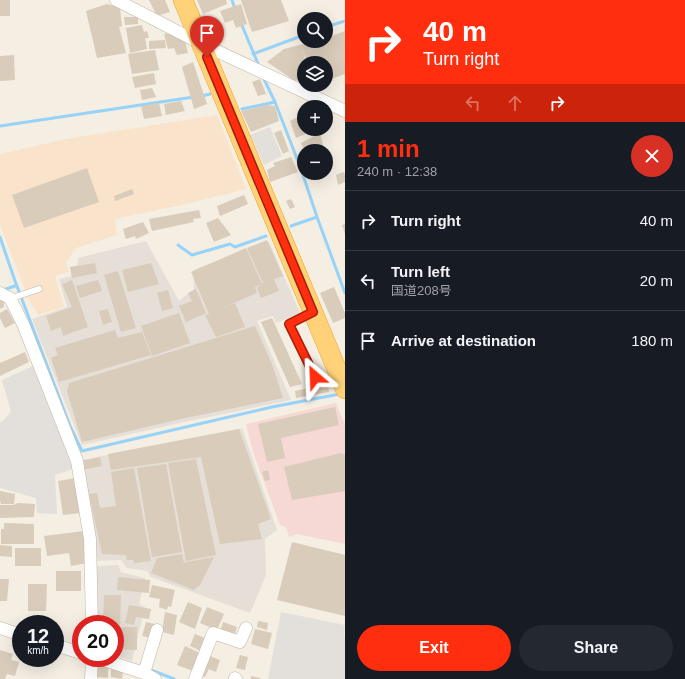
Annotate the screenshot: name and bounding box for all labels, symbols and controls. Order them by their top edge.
map controls [297,12,333,180]
button: search [297,12,333,48]
pin [190,16,224,57]
icon: right [357,16,409,68]
text: 40 m [423,16,487,47]
icon: arrive [196,22,218,44]
text: Turn right [423,49,499,69]
button: layers [297,56,333,92]
icon: left [462,92,484,114]
icon: ahead [504,92,526,114]
icon: right [546,92,568,114]
button: + [297,100,333,136]
text: 1 min [357,135,420,162]
button: close [631,135,673,177]
button: − [297,144,333,180]
text: 240 m · 12:38 [357,164,437,179]
icon: right [357,210,379,232]
text: Turn right [391,212,461,229]
text: 40 m [640,212,673,229]
text: Turn left [391,263,450,280]
icon: left [357,270,379,292]
text: 20 m [640,272,673,289]
text: 国道208号 [391,283,452,298]
icon: arrive [357,330,379,352]
text: Arrive at destination [391,332,536,349]
text: 180 m [631,332,673,349]
position arrow [294,356,336,398]
speed limit sign: 20 [72,615,124,667]
text: 12 [27,625,49,647]
button: Exit [357,625,511,671]
button: Share [519,625,673,671]
text: km/h [27,645,49,656]

